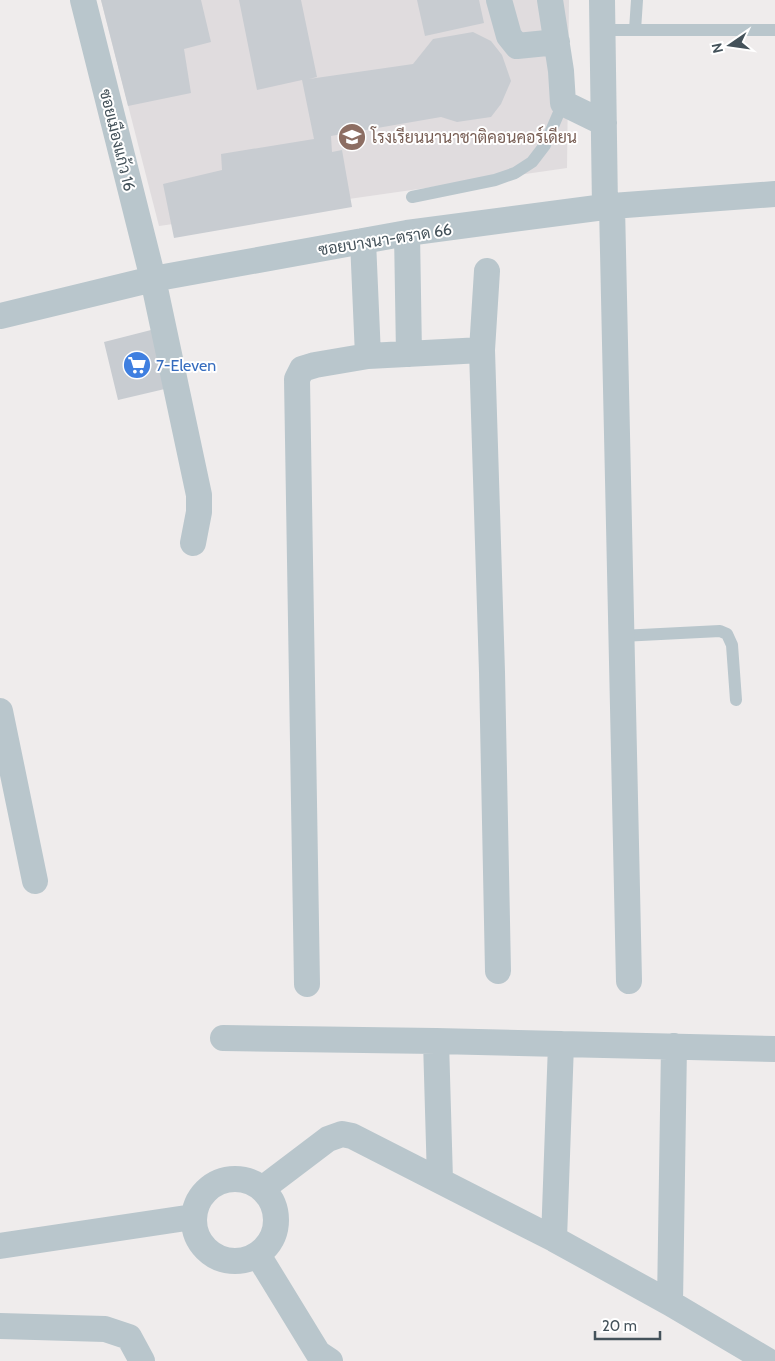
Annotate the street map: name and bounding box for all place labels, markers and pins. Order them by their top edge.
school or university icon: โรงเรียนนานาชาติคอนคอร์เดียน [337,122,367,152]
place label: โรงเรียนนานาชาติคอนคอร์เดียน [370,125,577,147]
supermarket icon: 7-Eleven [122,350,152,380]
place label: 7-Eleven [156,356,216,375]

